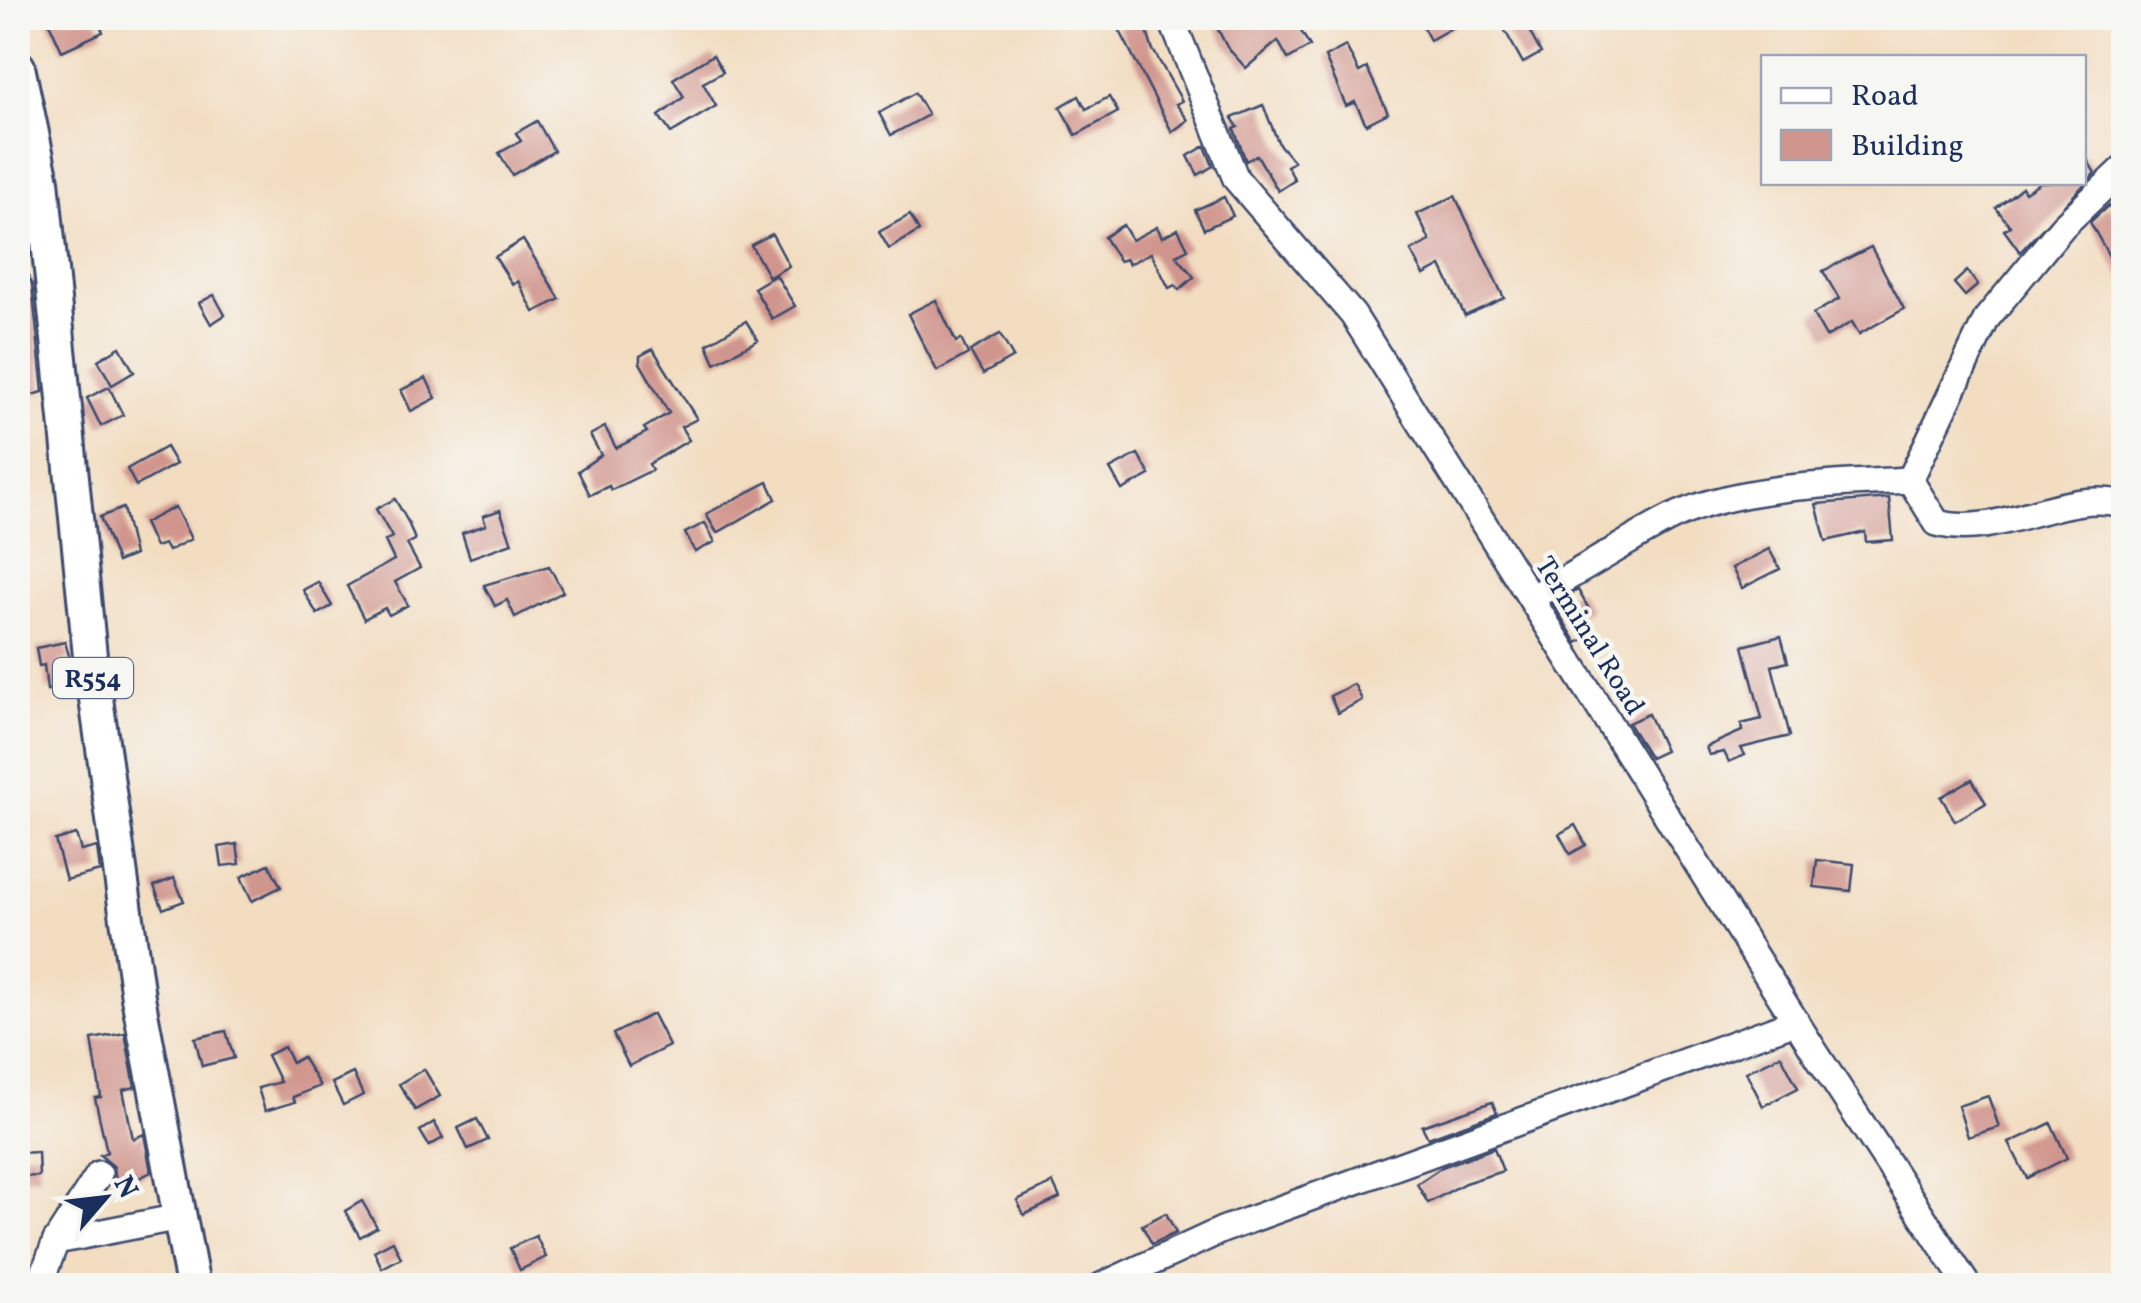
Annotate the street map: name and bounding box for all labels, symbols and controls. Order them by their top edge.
legend [1761,55,2086,185]
text: Road [1851,76,1919,118]
text: Building [1851,126,1964,168]
street label: Terminal Road [1525,549,1653,723]
road number: R554 [53,658,133,698]
north arrow [55,1148,155,1248]
text: N [103,1169,147,1206]

